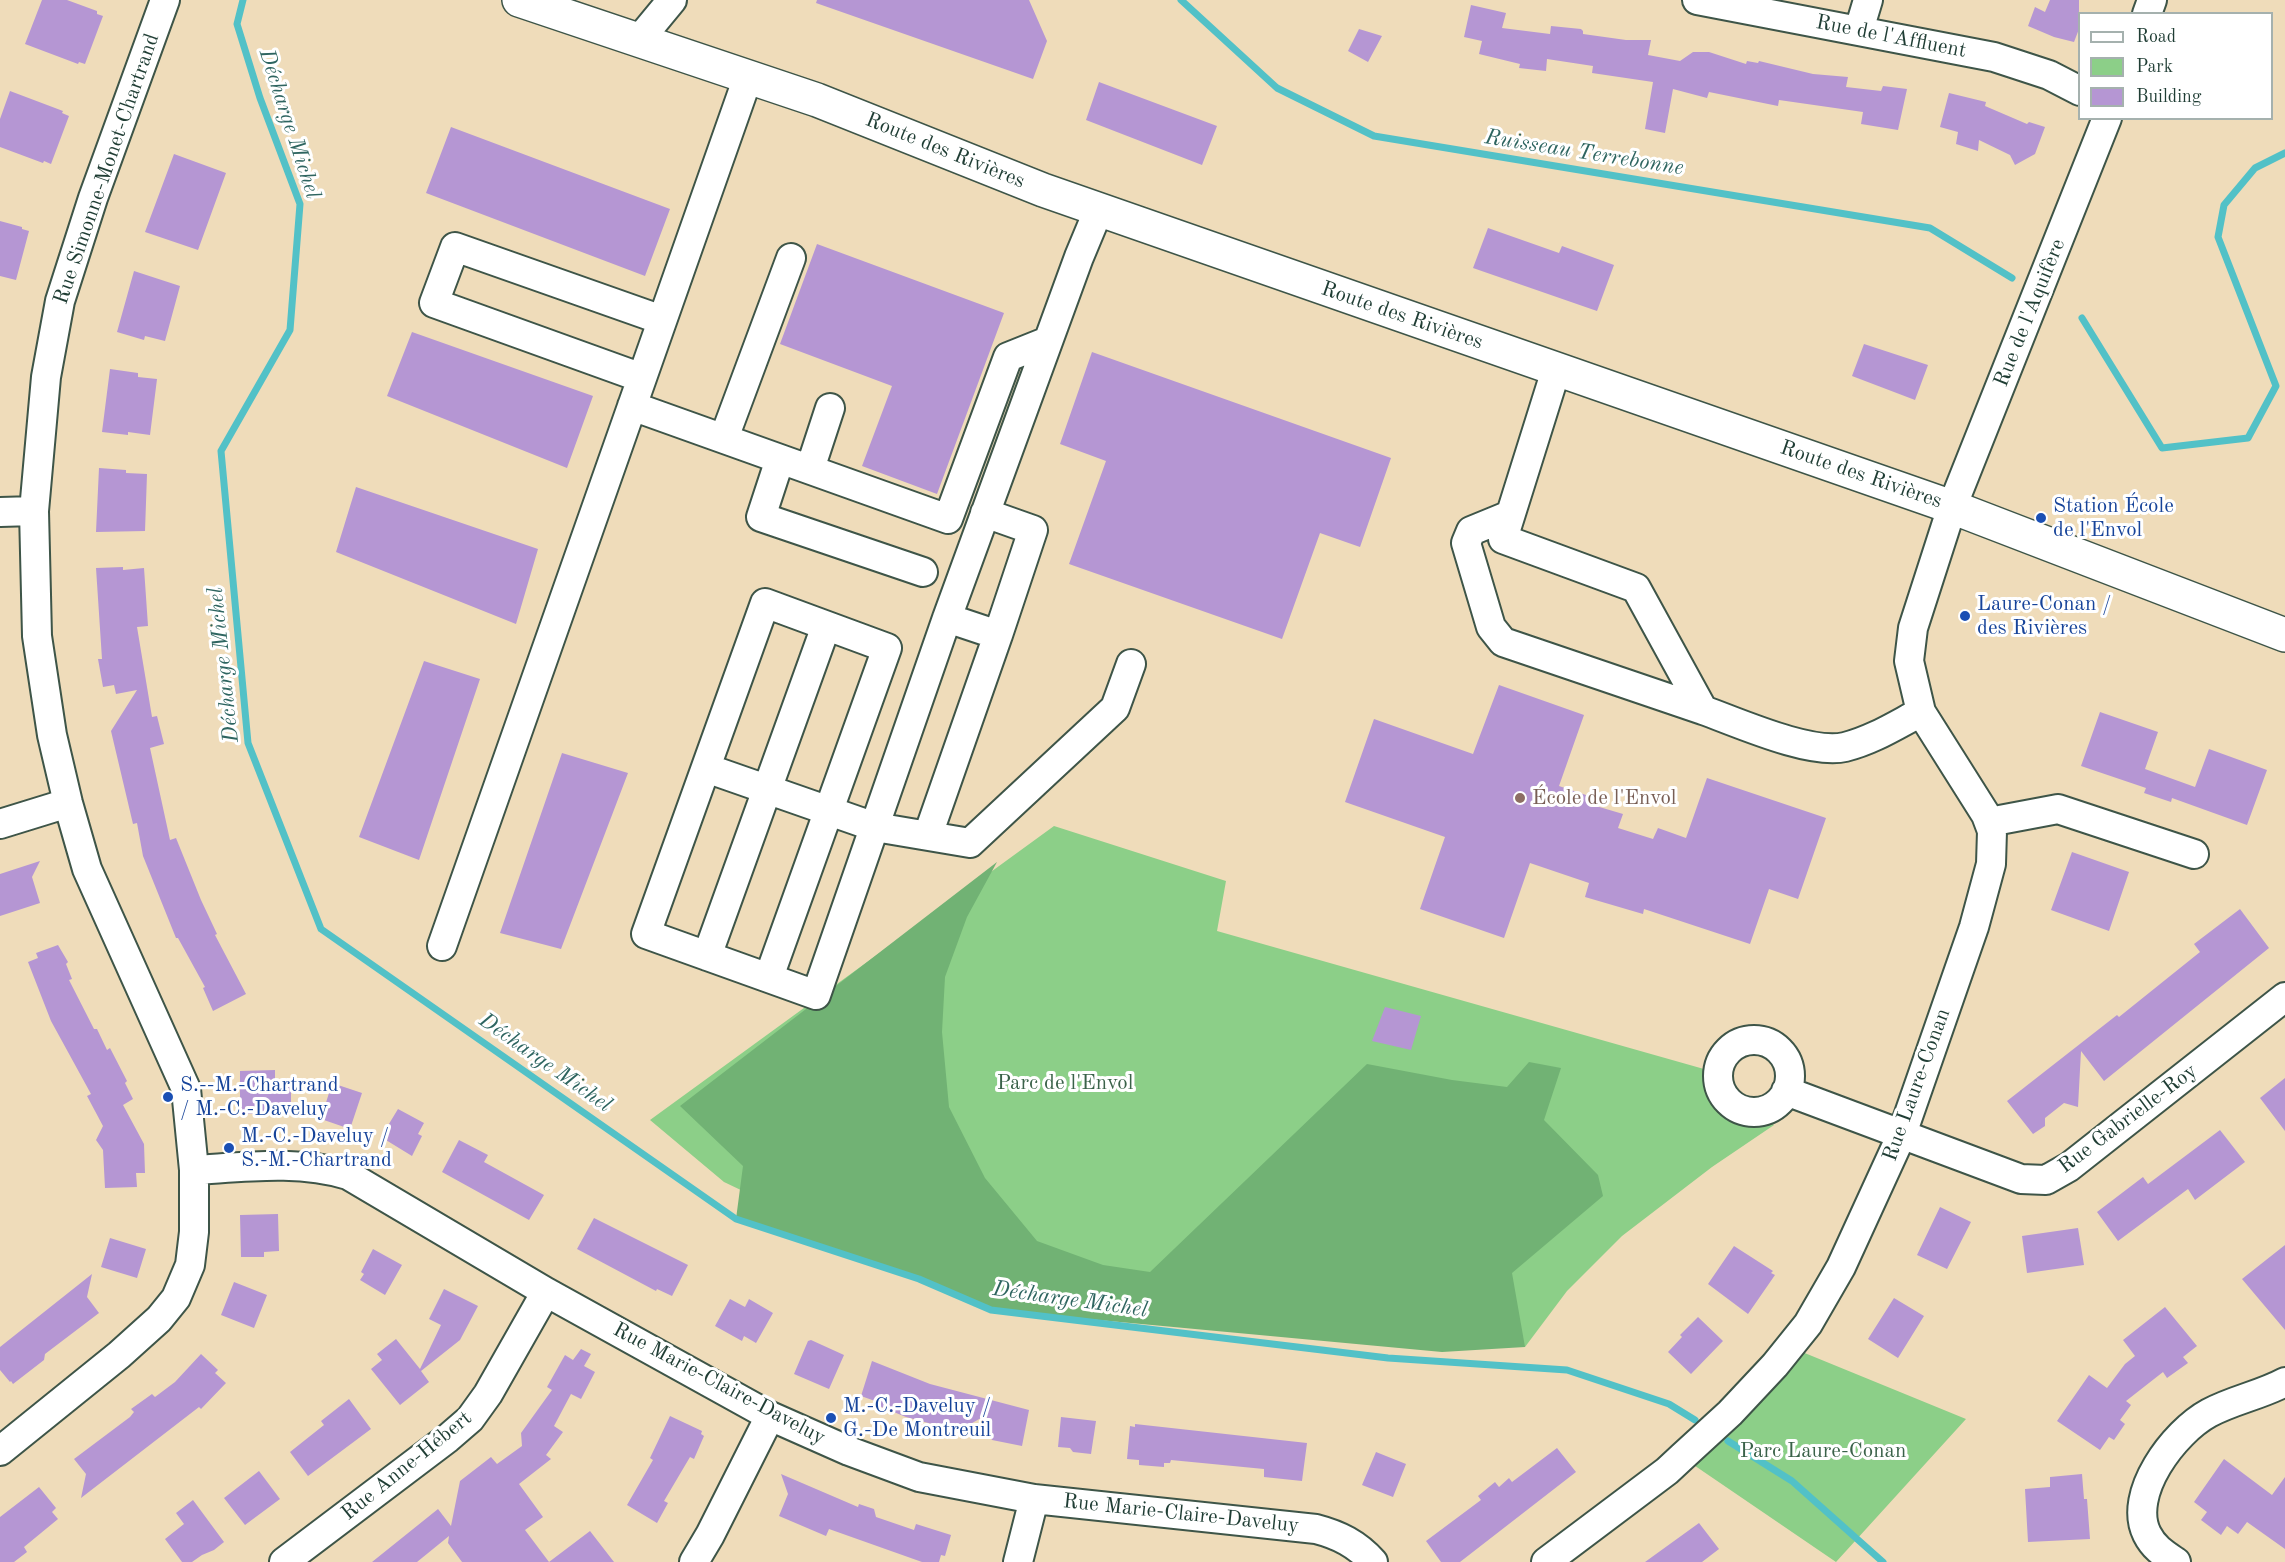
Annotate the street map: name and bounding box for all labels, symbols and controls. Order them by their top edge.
street label: Rue de l'Affluent [1814,10,1968,64]
legend [2078,12,2273,120]
text: Road [2136,28,2176,46]
street label: Rue Simonne-Monet-Chartrand [49,30,165,308]
water label: Décharge Michel [252,46,326,202]
text: Park [2136,58,2173,76]
text: Building [2136,88,2201,106]
street label: Route des Rivières [862,108,1028,194]
water label: Ruisseau Terrebonne [1483,124,1685,182]
street label: Rue de l'Aquifère [1989,235,2071,391]
street label: Route des Rivières [1318,276,1486,356]
street label: Route des Rivières [1777,435,1945,515]
place label: Station École de l'Envol [2053,493,2174,543]
marker: Station École de l'Envol [2034,511,2048,525]
water label: Décharge Michel [203,586,245,744]
place label: Laure-Conan / des Rivières [1977,591,2112,641]
marker: Laure-Conan / des Rivières [1958,609,1972,623]
place label: École de l'Envol [1532,785,1677,811]
marker: École de l'Envol [1513,791,1527,805]
street label: Rue Laure-Conan [1878,1005,1956,1165]
water label: Décharge Michel [473,1007,617,1119]
street label: Rue Gabrielle-Roy [2054,1059,2202,1179]
park label: Parc de l'Envol [997,1070,1133,1096]
place label: S.--M.-Chartrand / M.-C.-Daveluy [180,1072,339,1122]
marker: S.--M.-Chartrand / M.-C.-Daveluy [161,1090,175,1104]
place label: M.-C.-Daveluy / S.-M.-Chartrand [241,1123,392,1173]
marker: M.-C.-Daveluy / S.-M.-Chartrand [222,1141,236,1155]
water label: Décharge Michel [991,1276,1149,1324]
street label: Rue Marie-Claire-Daveluy [608,1317,830,1451]
place label: M.-C.-Daveluy / G.-De Montreuil [843,1393,991,1443]
street label: Rue Anne-Hébert [337,1406,477,1526]
marker: M.-C.-Daveluy / G.-De Montreuil [824,1411,838,1425]
park label: Parc Laure-Conan [1740,1438,1906,1464]
street label: Rue Marie-Claire-Daveluy [1062,1489,1300,1539]

